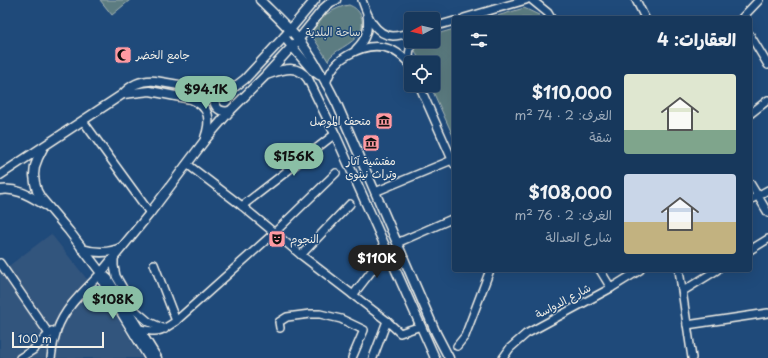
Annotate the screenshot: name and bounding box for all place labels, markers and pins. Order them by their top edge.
mosque icon: جامع الخضر [113,45,133,65]
place label: جامع الخضر [135,46,190,64]
pin: $94.1K [173,76,239,110]
museum icon: متحف الموصل [374,111,394,131]
place label: متحف الموصل [310,112,371,129]
museum icon: مفتشية آثار وتراث نينوى [361,133,381,153]
pin: $156K [266,143,322,177]
place label: مفتشية آثار وتراث نينوى [345,152,397,182]
theatre icon: النجوم [267,229,287,249]
place label: النجوم [290,230,319,248]
pin: $110K [349,245,405,279]
pin: $108K [85,286,141,320]

